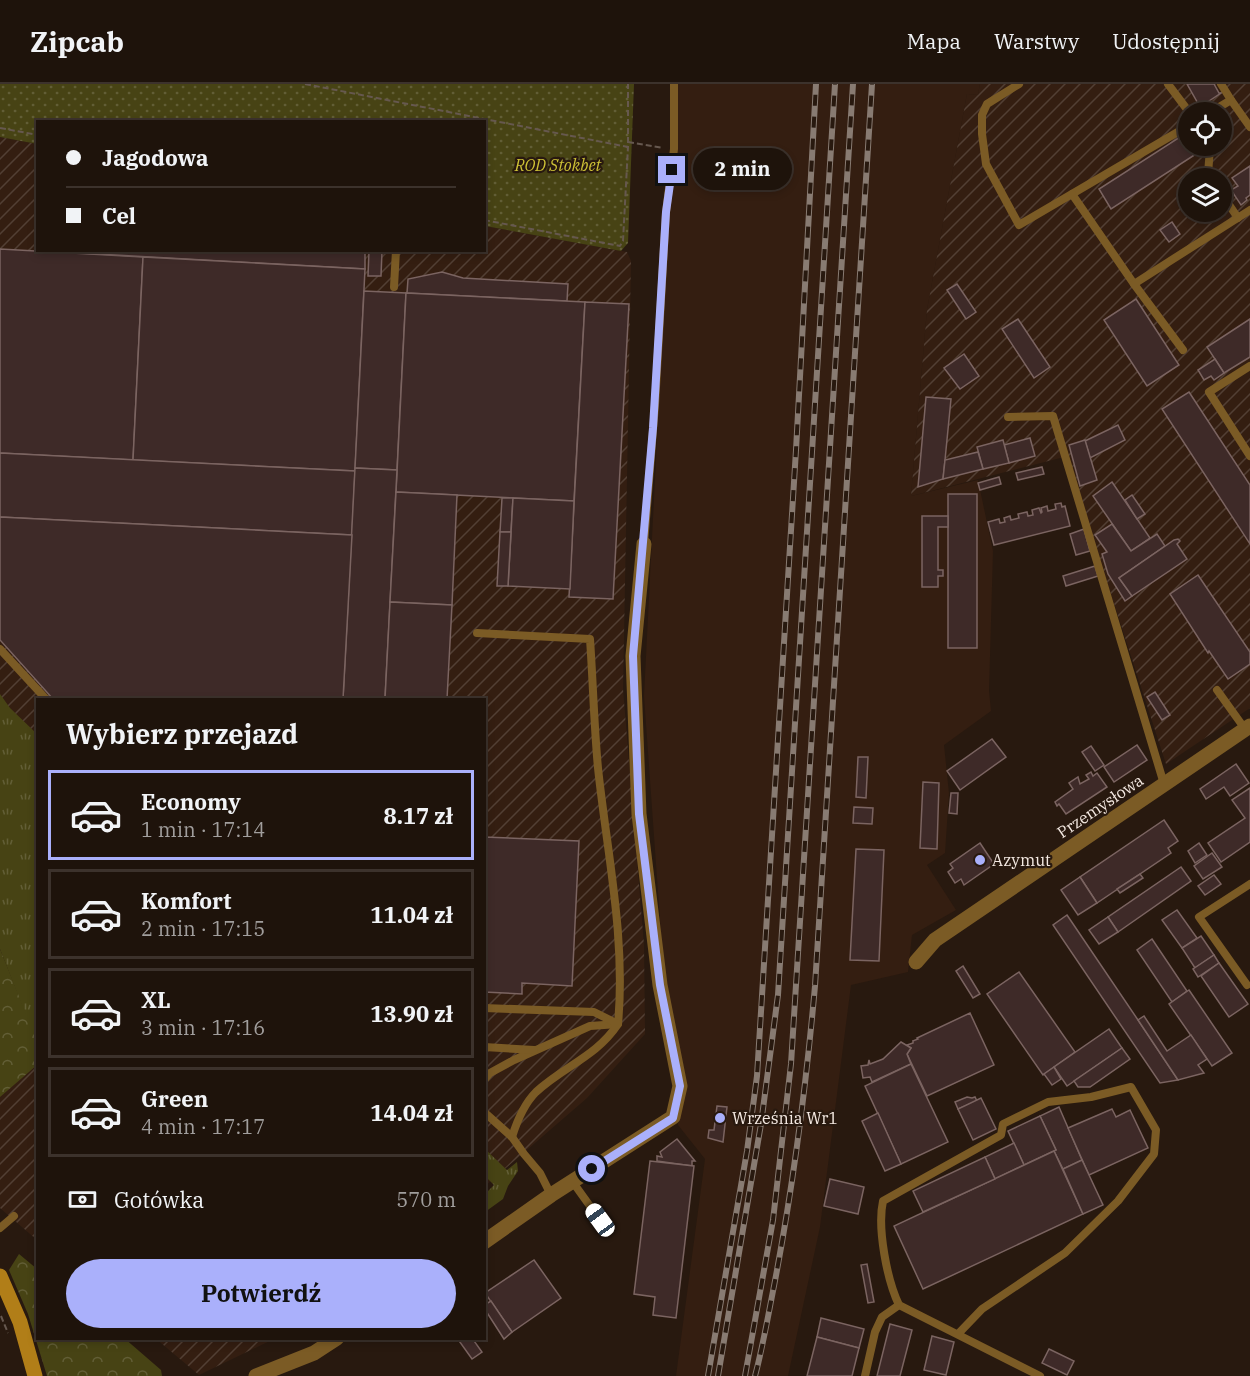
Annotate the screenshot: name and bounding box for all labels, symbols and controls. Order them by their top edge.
text: Zipcab [30,23,124,60]
text: Mapa [907,27,961,55]
text: Warstwy [994,27,1079,55]
text: Udostępnij [1112,27,1220,55]
map controls [1178,102,1232,222]
button: locate [1178,102,1232,156]
text: Jagodowa [102,143,209,172]
callout: 2 min [693,149,792,191]
park label: ROD Stokbet [514,155,603,175]
text: 2 min [715,155,771,182]
route end [658,156,685,183]
button: layers [1178,168,1232,222]
text: Cel [102,201,136,230]
text: Wybierz przejazd [66,716,298,751]
street label: Przemysłowa [1053,770,1147,842]
text: Economy [141,787,241,816]
icon: car [69,788,123,842]
text: 8.17 zł [383,801,453,830]
text: 1 min · 17:14 [141,816,265,843]
place label: Azymut [992,850,1051,870]
marker: Azymut [973,853,987,867]
text: Komfort [141,886,231,915]
icon: car [69,887,123,941]
text: 11.04 zł [370,900,453,929]
text: 2 min · 17:15 [141,915,265,942]
text: XL [141,985,171,1014]
icon: car [69,986,123,1040]
text: 13.90 zł [370,999,453,1028]
text: 3 min · 17:16 [141,1014,265,1041]
text: Green [141,1084,208,1113]
icon: car [69,1085,123,1139]
text: 14.04 zł [370,1098,453,1127]
place label: Września Wr1 [732,1108,838,1128]
marker: Września Wr1 [713,1111,727,1125]
text: 4 min · 17:17 [141,1113,265,1140]
route start [578,1155,605,1182]
icon: cash [66,1183,99,1216]
text: Gotówka [114,1185,204,1214]
text: 570 m [396,1186,456,1213]
car [582,1200,618,1240]
button: Potwierdź [66,1259,456,1328]

